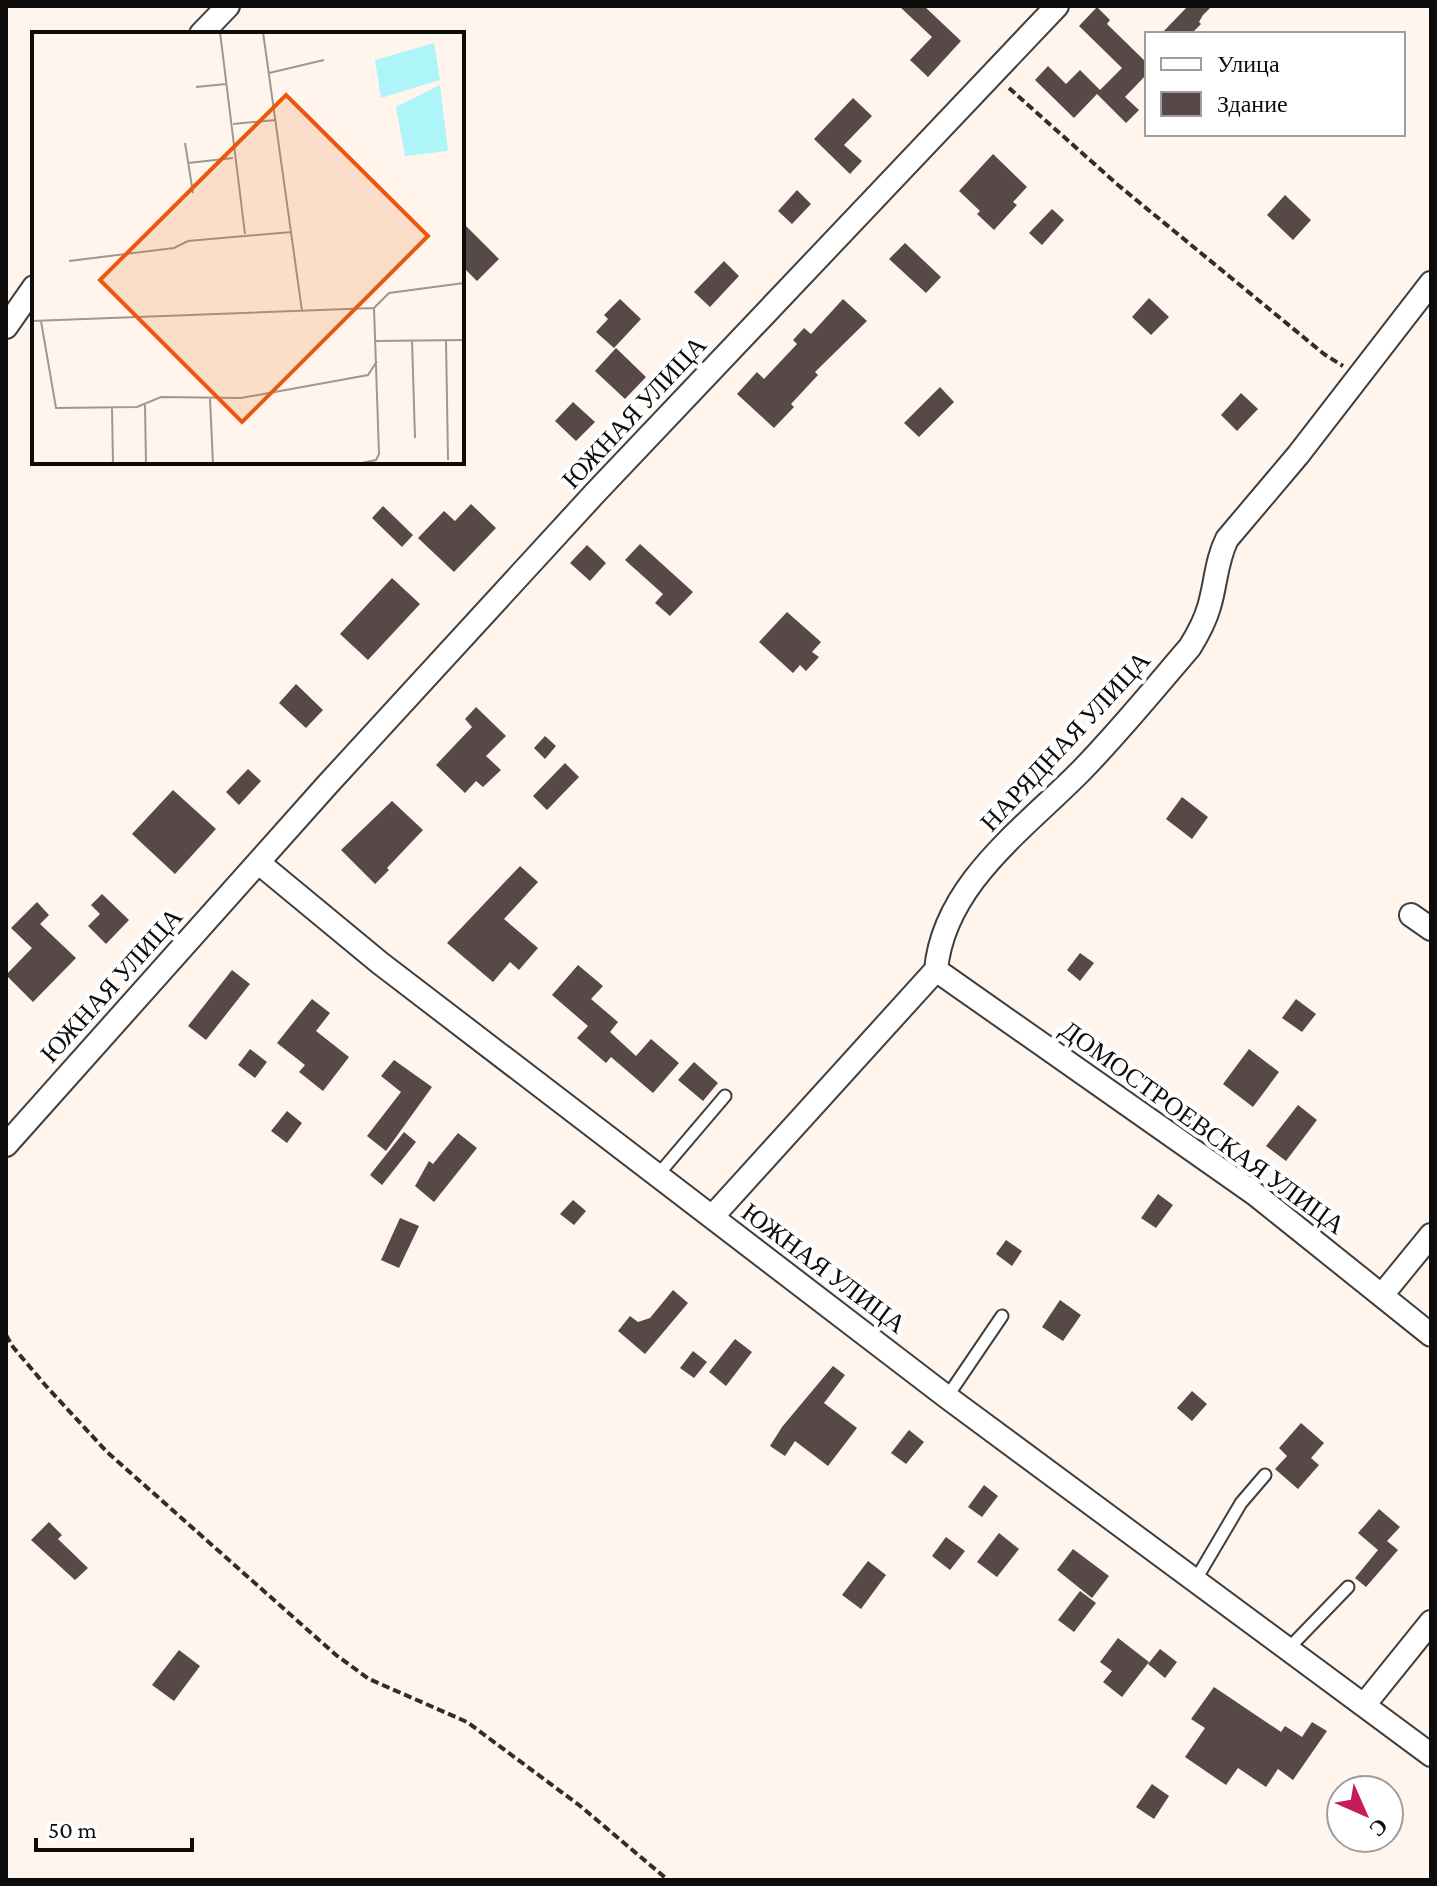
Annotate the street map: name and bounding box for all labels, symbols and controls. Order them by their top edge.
inset map [32,32,464,464]
legend [1145,32,1405,136]
text: Улица [1217,50,1280,77]
text: Здание [1217,90,1288,117]
street label: ЮЖНАЯ УЛИЦА [556,330,712,494]
street label: НАРЯДНАЯ УЛИЦА [975,645,1156,837]
street label: ЮЖНАЯ УЛИЦА [35,902,188,1068]
street label: ДОМОСТРОЕВСКАЯ УЛИЦА [1055,1015,1350,1240]
street label: ЮЖНАЯ УЛИЦА [736,1197,911,1340]
north arrow [1325,1774,1405,1854]
scale bar [36,1802,192,1852]
text: С [1364,1813,1393,1842]
text: 50 m [48,1816,97,1843]

